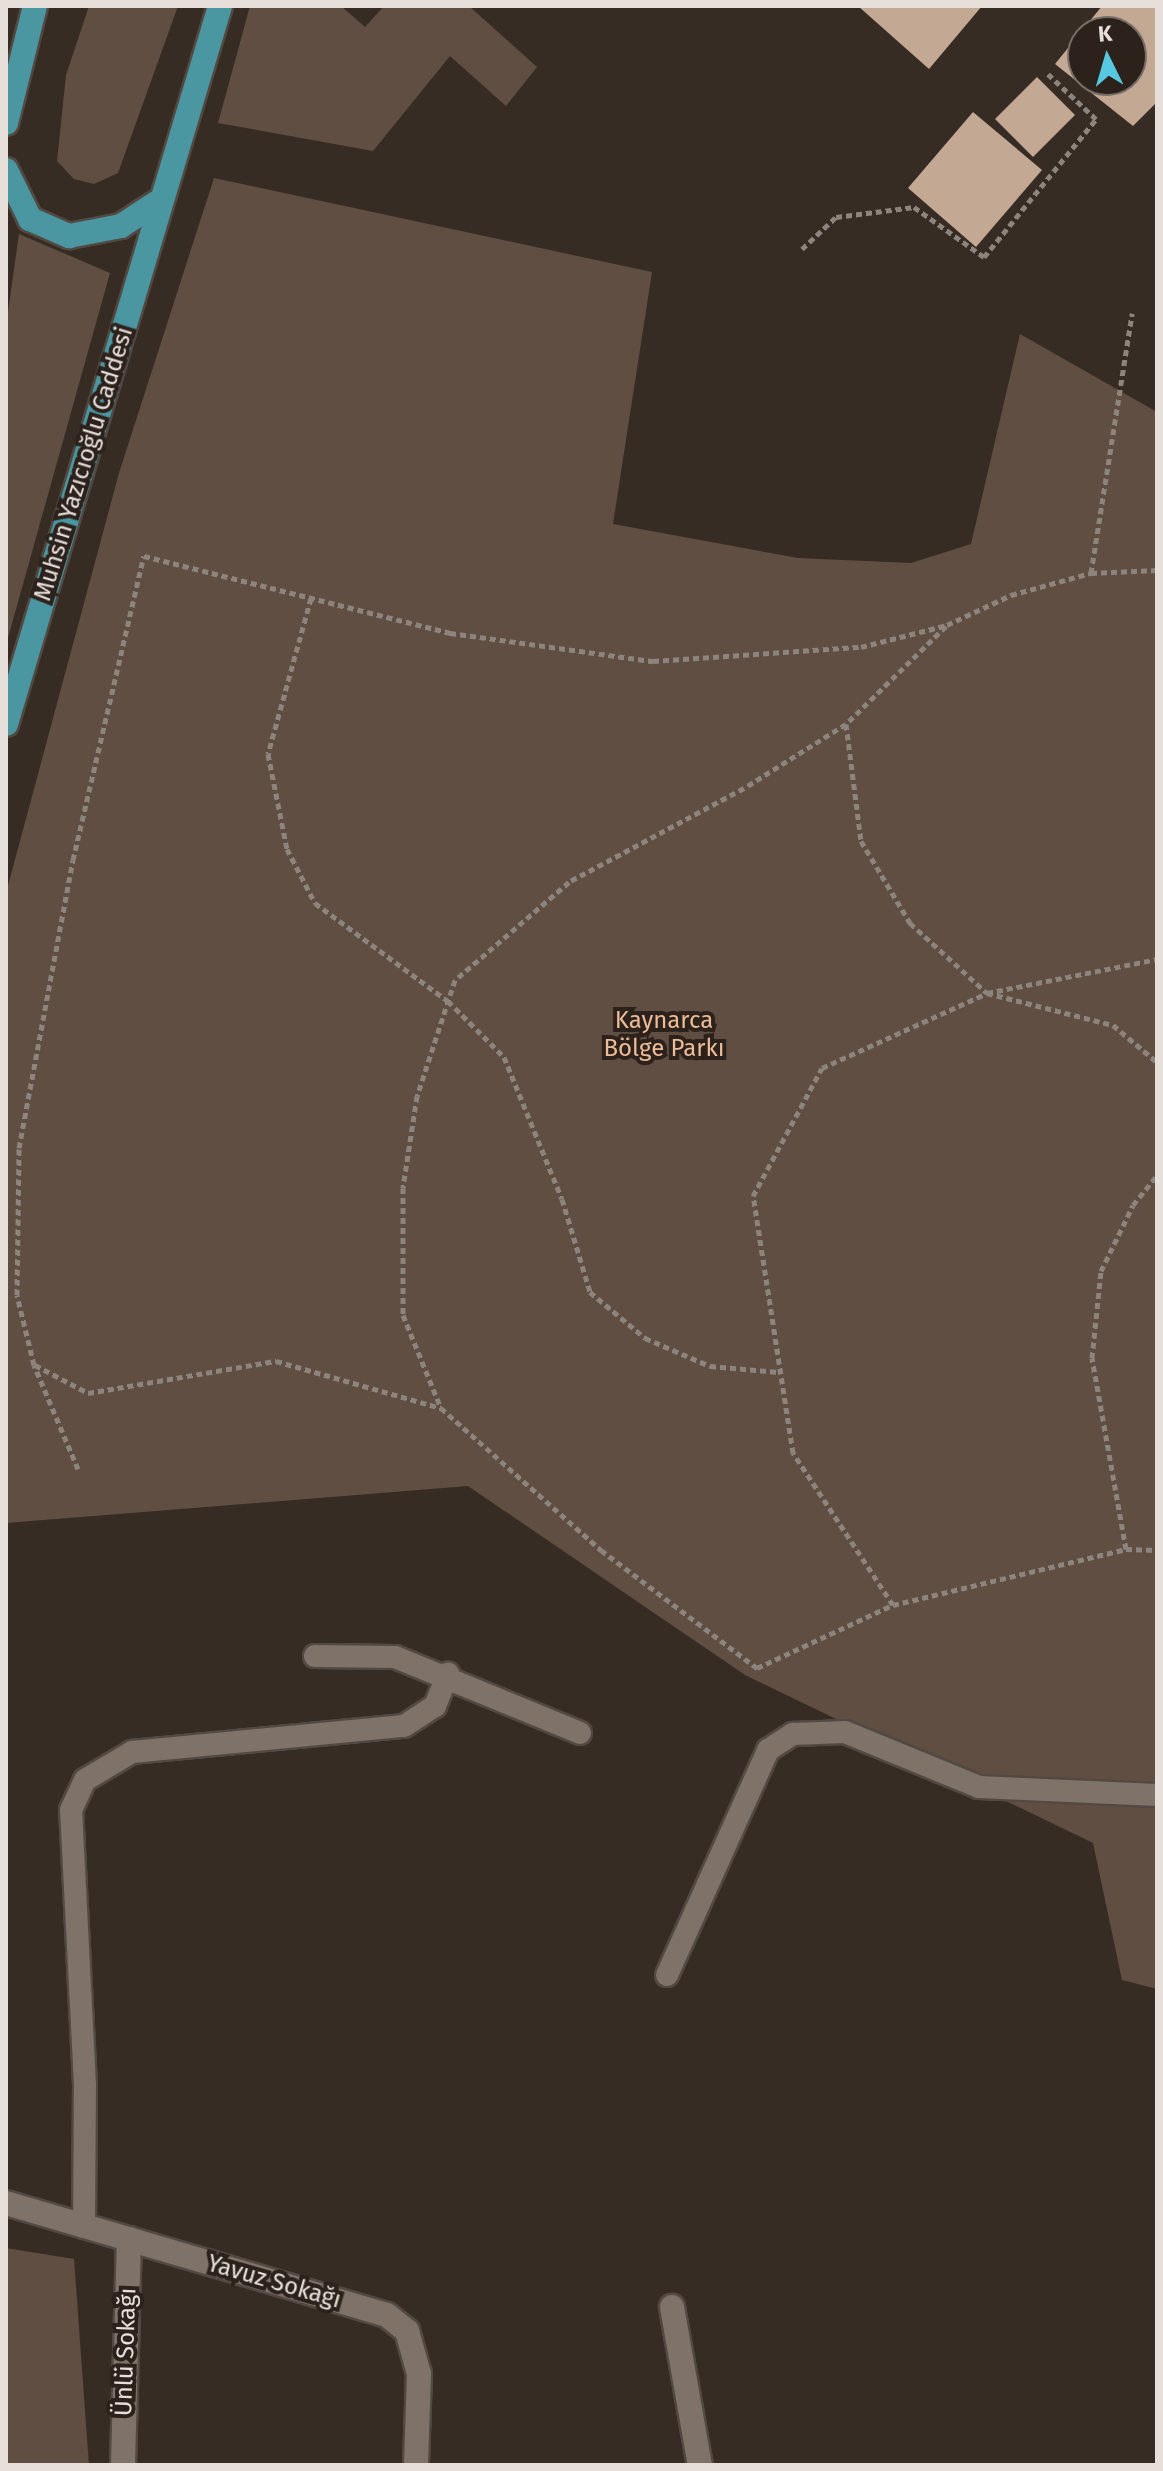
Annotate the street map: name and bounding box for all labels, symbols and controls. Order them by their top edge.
north arrow [1067,16,1147,96]
text: K [1097,20,1113,48]
street label: Muhsin Yazıcıoğlu Caddesi [29,324,139,604]
park label: Kaynarca Bölge Parkı [603,1007,725,1063]
street label: Yavuz Sokağı [204,2249,344,2315]
street label: Ünlü Sokağı [109,2287,143,2417]

